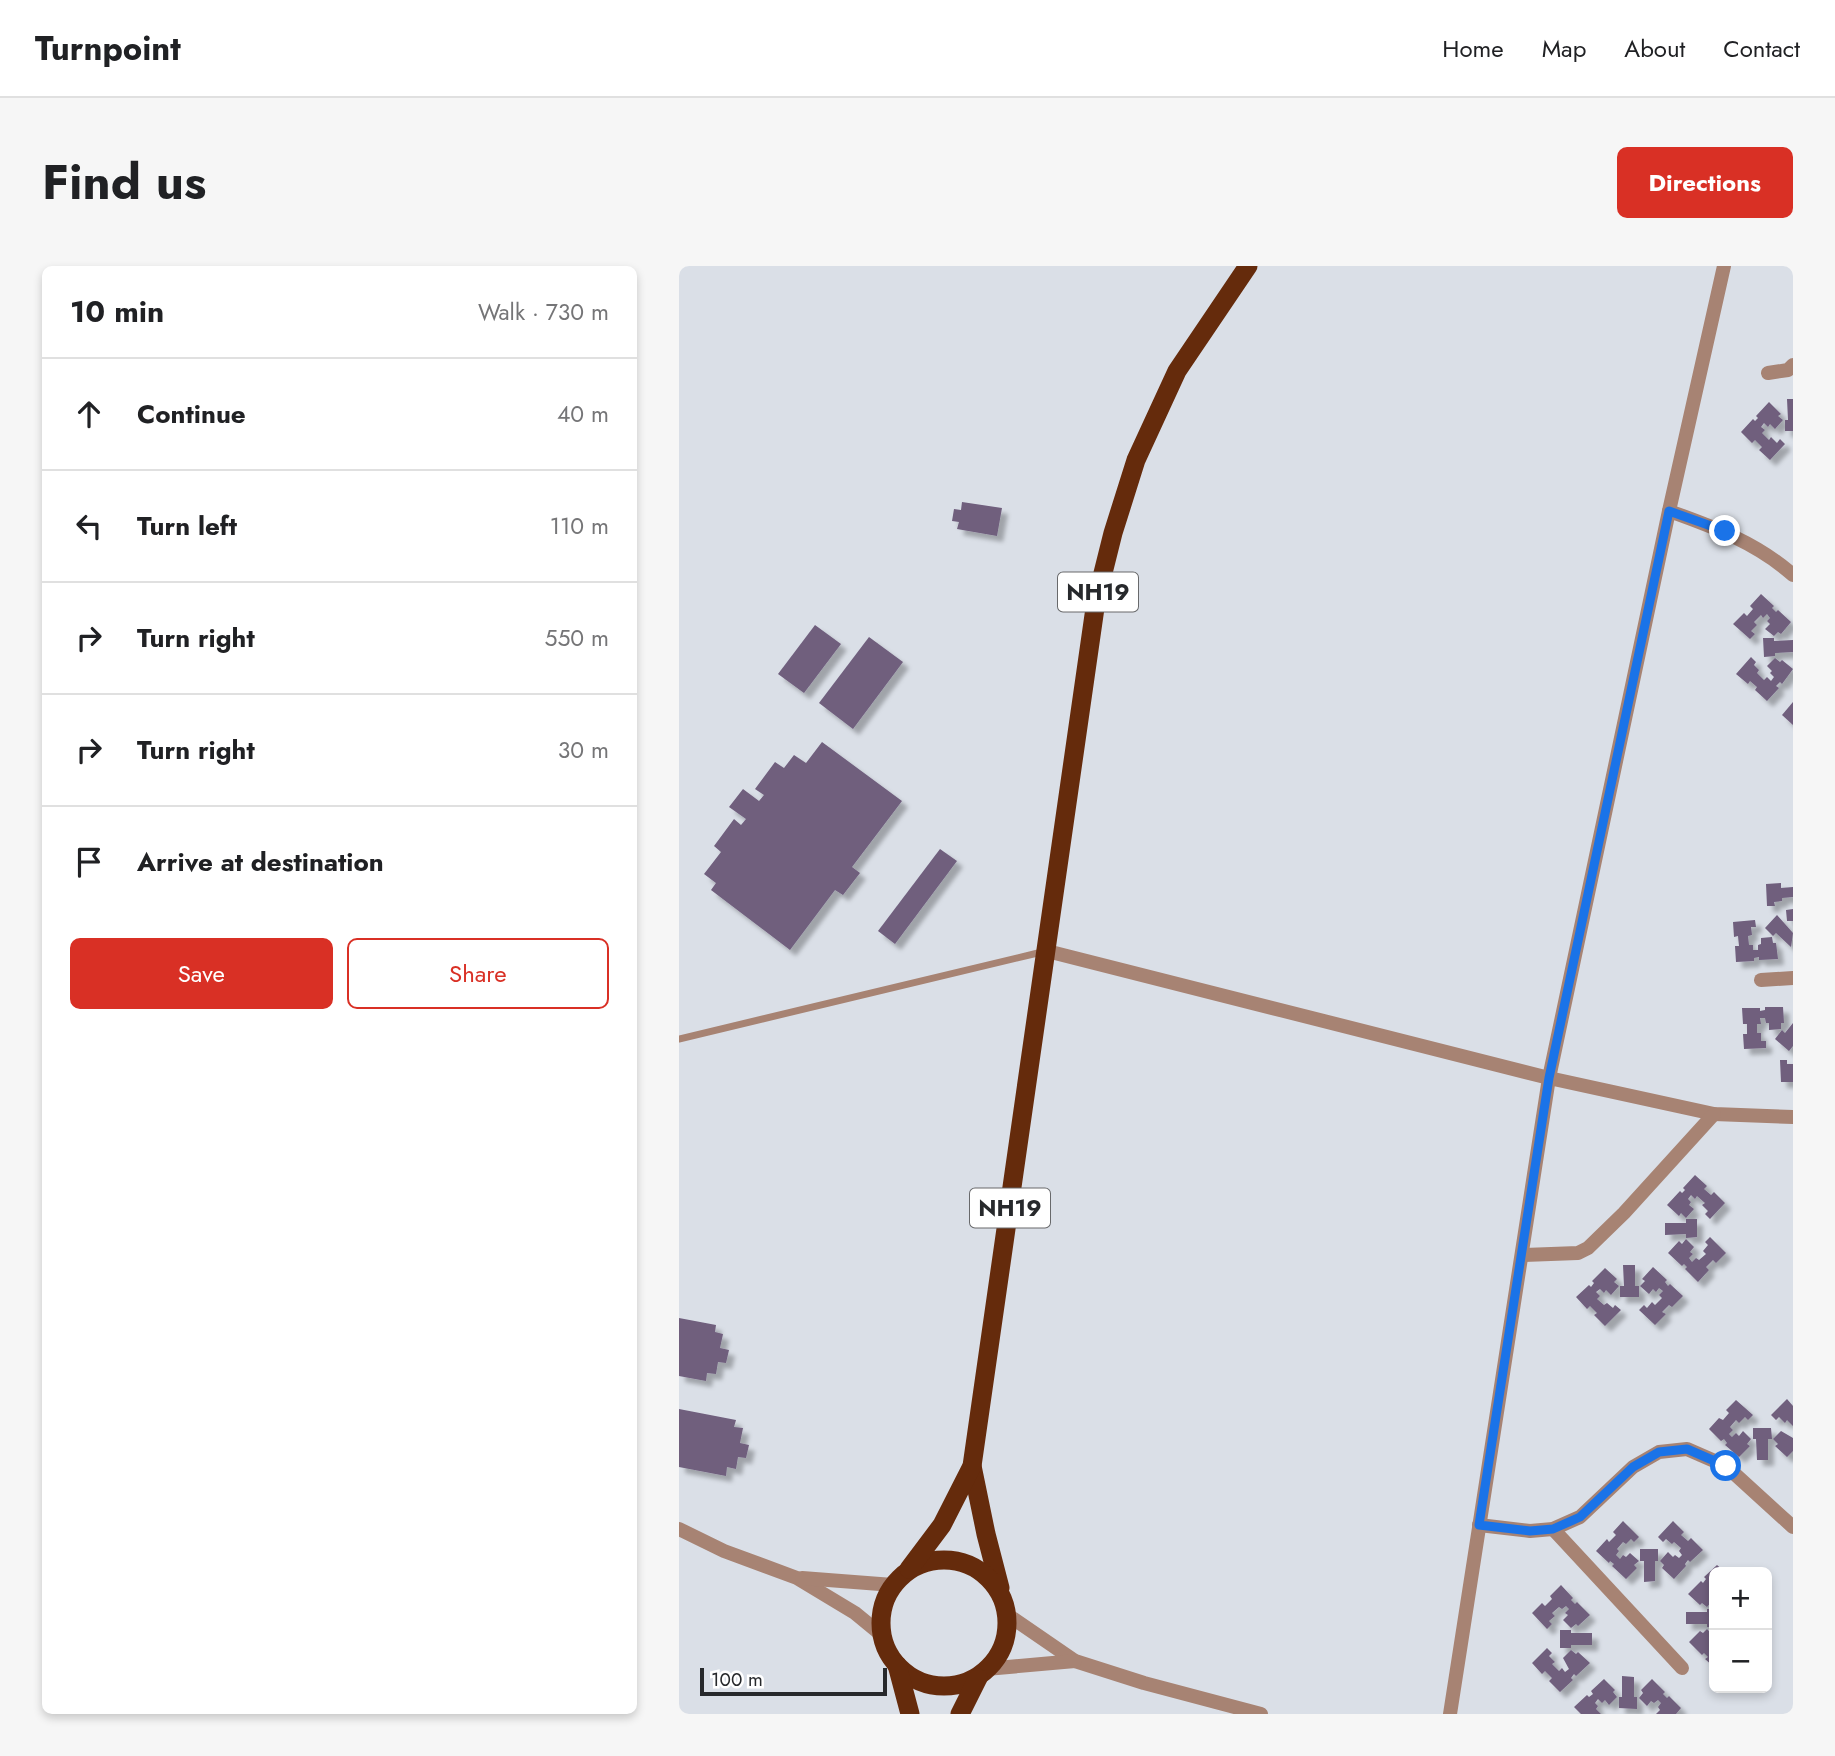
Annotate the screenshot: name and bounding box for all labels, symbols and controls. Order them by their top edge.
text: Turnpoint [35,25,181,72]
text: Home [1442,31,1504,66]
text: Map [1542,31,1586,66]
text: About [1624,31,1685,66]
text: Contact [1723,31,1800,66]
text: Find us [42,147,206,217]
button: Directions [1617,147,1793,218]
text: 10 min [70,290,164,333]
text: Walk · 730 m [478,295,609,329]
icon: ahead [70,395,108,433]
text: Continue [137,395,246,433]
text: 40 m [557,397,609,431]
icon: left [70,507,108,545]
text: Turn left [137,507,237,545]
text: 110 m [550,509,609,543]
route end [1709,515,1740,546]
road number: NH19 [1058,572,1138,612]
icon: right [70,619,108,657]
text: Turn right [137,619,255,657]
text: 550 m [544,621,609,655]
icon: right [70,731,108,769]
text: Turn right [137,731,255,769]
text: 30 m [558,733,609,767]
icon: arrive [70,843,108,881]
text: Arrive at destination [137,843,384,881]
button: Save [70,938,333,1009]
button: Share [347,938,609,1009]
road number: NH19 [970,1189,1050,1228]
route start [1710,1450,1741,1481]
map controls [1709,1567,1772,1693]
button: + [1709,1567,1772,1630]
button: − [1709,1630,1772,1693]
scale bar [700,1665,887,1697]
text: 100 m [711,1666,763,1693]

